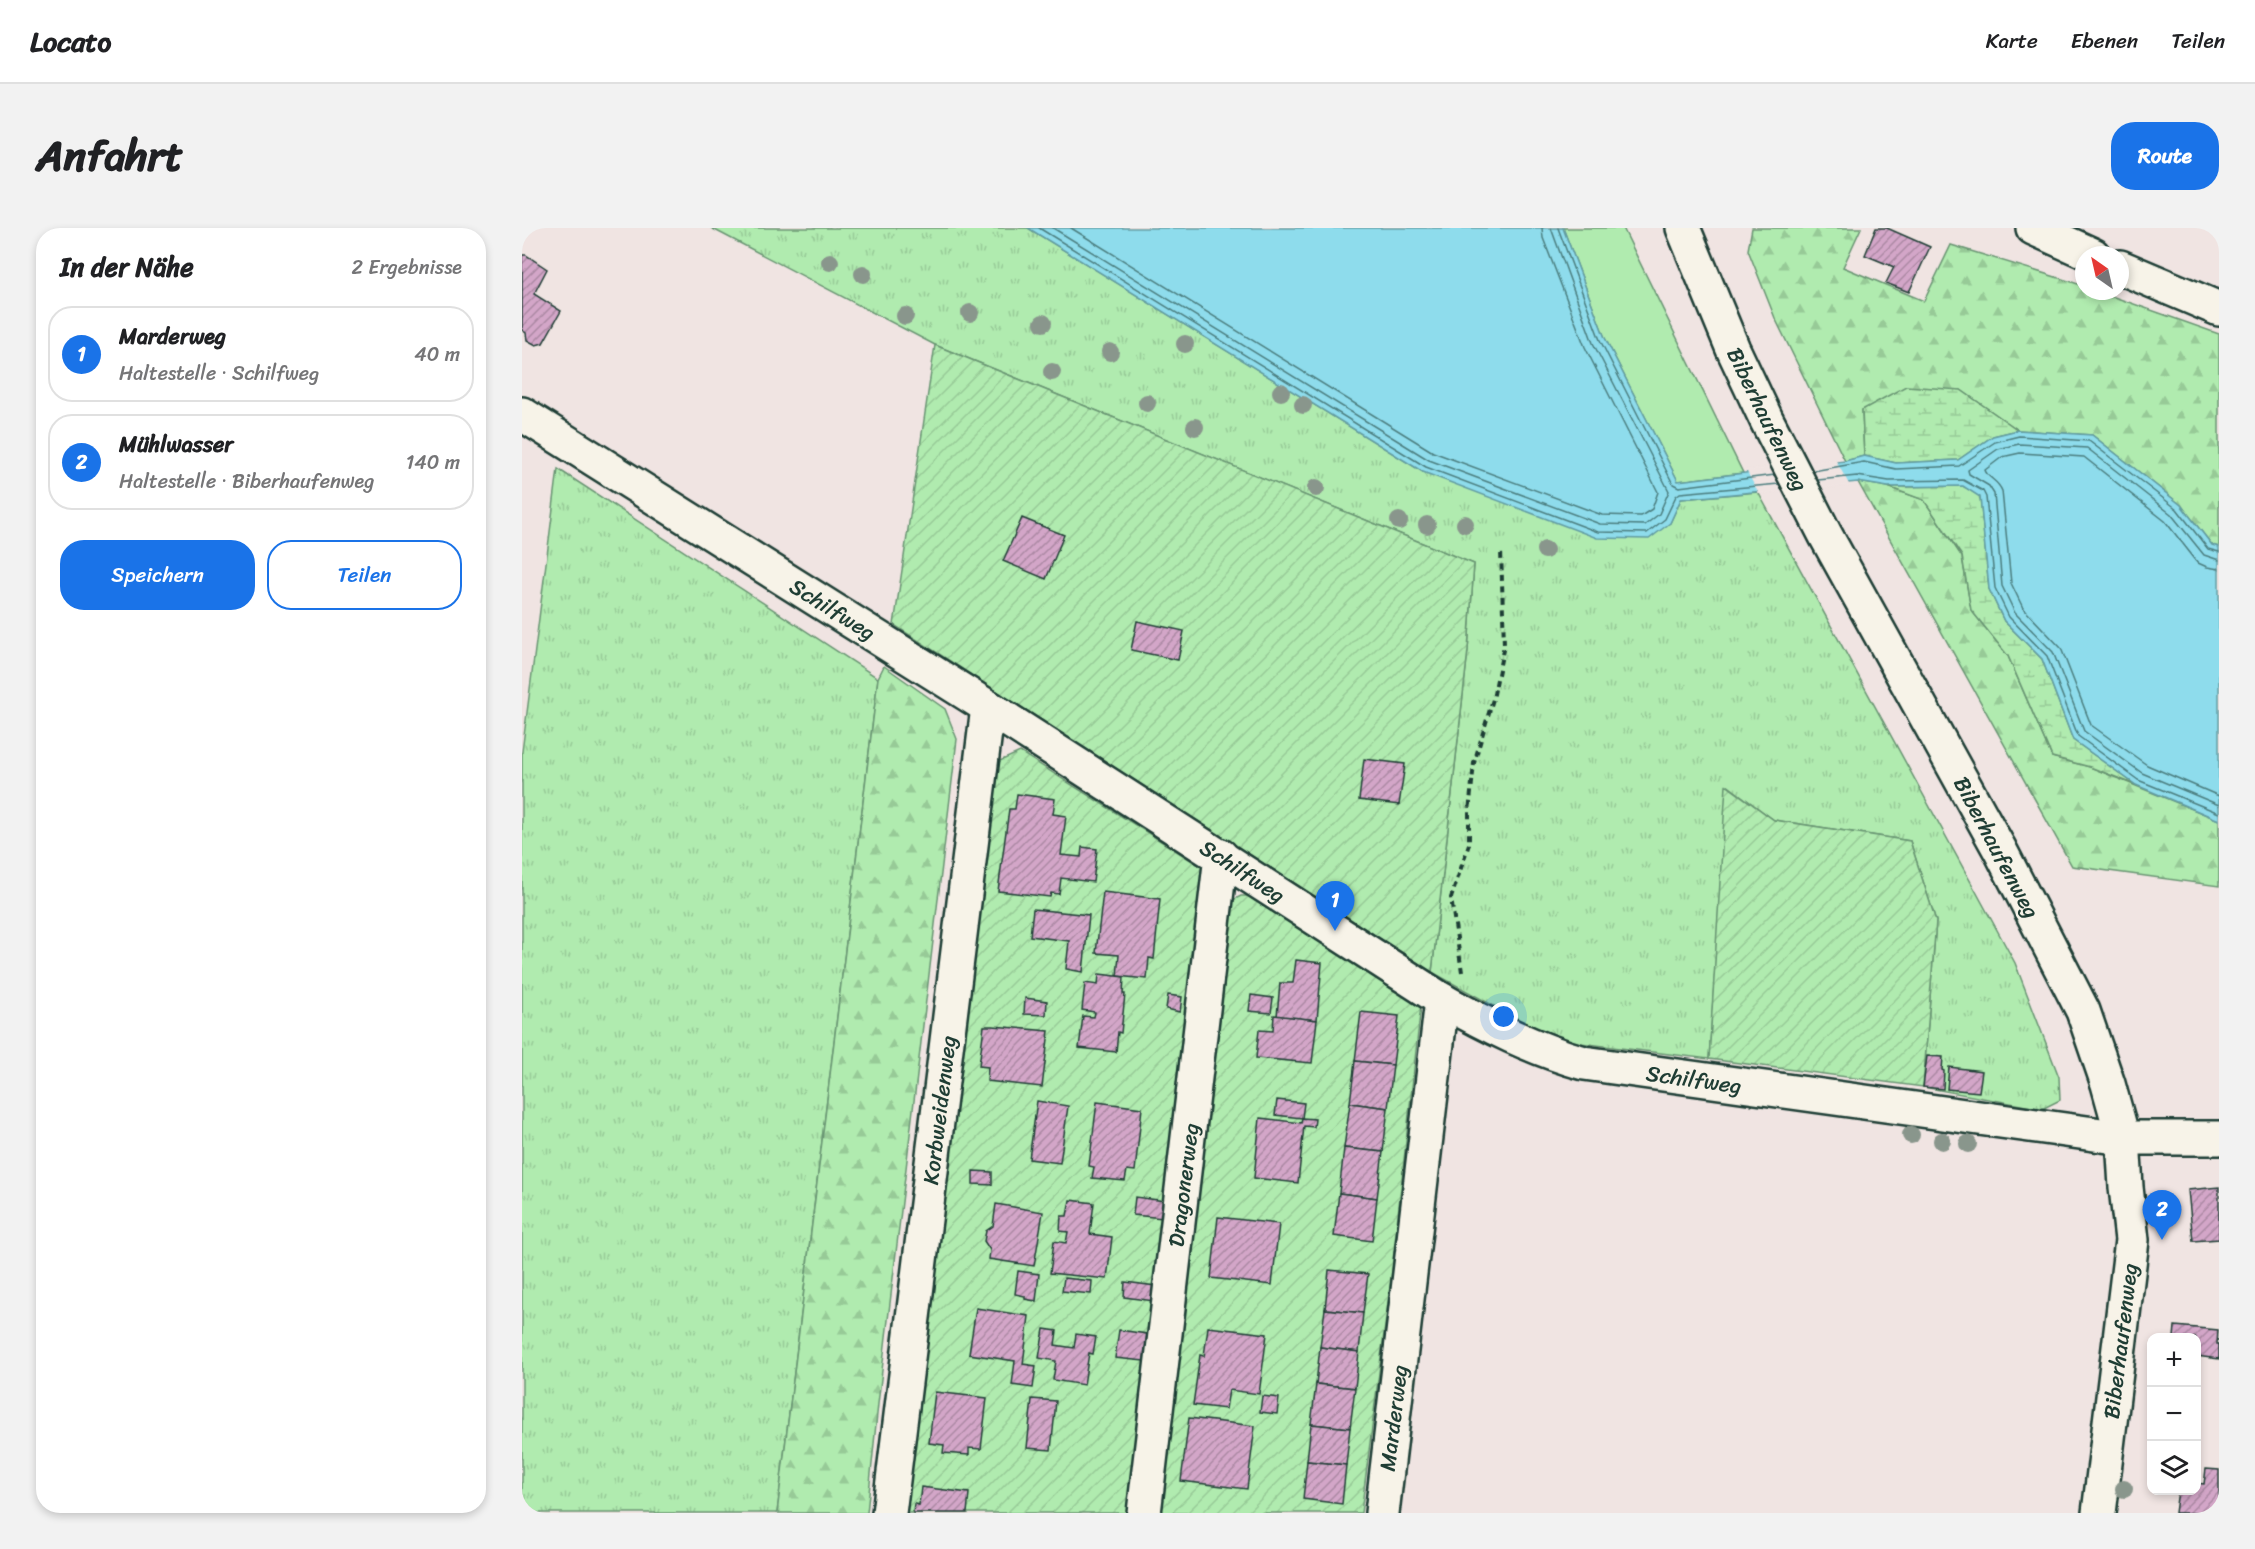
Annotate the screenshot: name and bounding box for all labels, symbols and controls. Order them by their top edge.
text: Locato [30,17,111,66]
text: Karte [1986,22,2038,60]
text: Ebenen [2071,22,2138,60]
text: Teilen [2171,22,2225,60]
text: Anfahrt [36,119,183,193]
button: Route [2111,122,2219,190]
text: In der Nähe [60,244,194,290]
north arrow [2075,246,2129,300]
text: 2 Ergebnisse [352,250,462,285]
text: Marderweg [119,317,226,356]
text: 1 [77,337,86,372]
text: 40 m [414,337,460,372]
street label: Biberhaufenweg [1716,340,1819,498]
text: Haltestelle · Schilfweg [119,356,319,391]
text: Mühlwasser [119,425,233,464]
text: 2 [76,445,87,480]
text: 140 m [406,445,460,480]
text: Haltestelle · Biberhaufenweg [119,464,374,499]
button: Speichern [60,540,255,610]
button: Teilen [267,540,462,610]
street label: Schilfweg [782,567,884,651]
street label: Biberhaufenweg [1943,769,2051,926]
street label: Schilfweg [1192,829,1294,914]
pin: 1 [1316,882,1354,931]
your location [1489,1002,1518,1031]
street label: Korbweidenweg [911,1033,968,1187]
street label: Schilfweg [1644,1054,1744,1105]
street label: Dragonerweg [1157,1121,1210,1249]
pin: 2 [2142,1190,2182,1240]
street label: Biberhaufenweg [2092,1261,2149,1421]
map controls [2147,1333,2201,1495]
button: + [2147,1333,2201,1387]
street label: Marderweg [1368,1363,1419,1473]
button: − [2147,1387,2201,1441]
button: layers [2147,1441,2201,1495]

